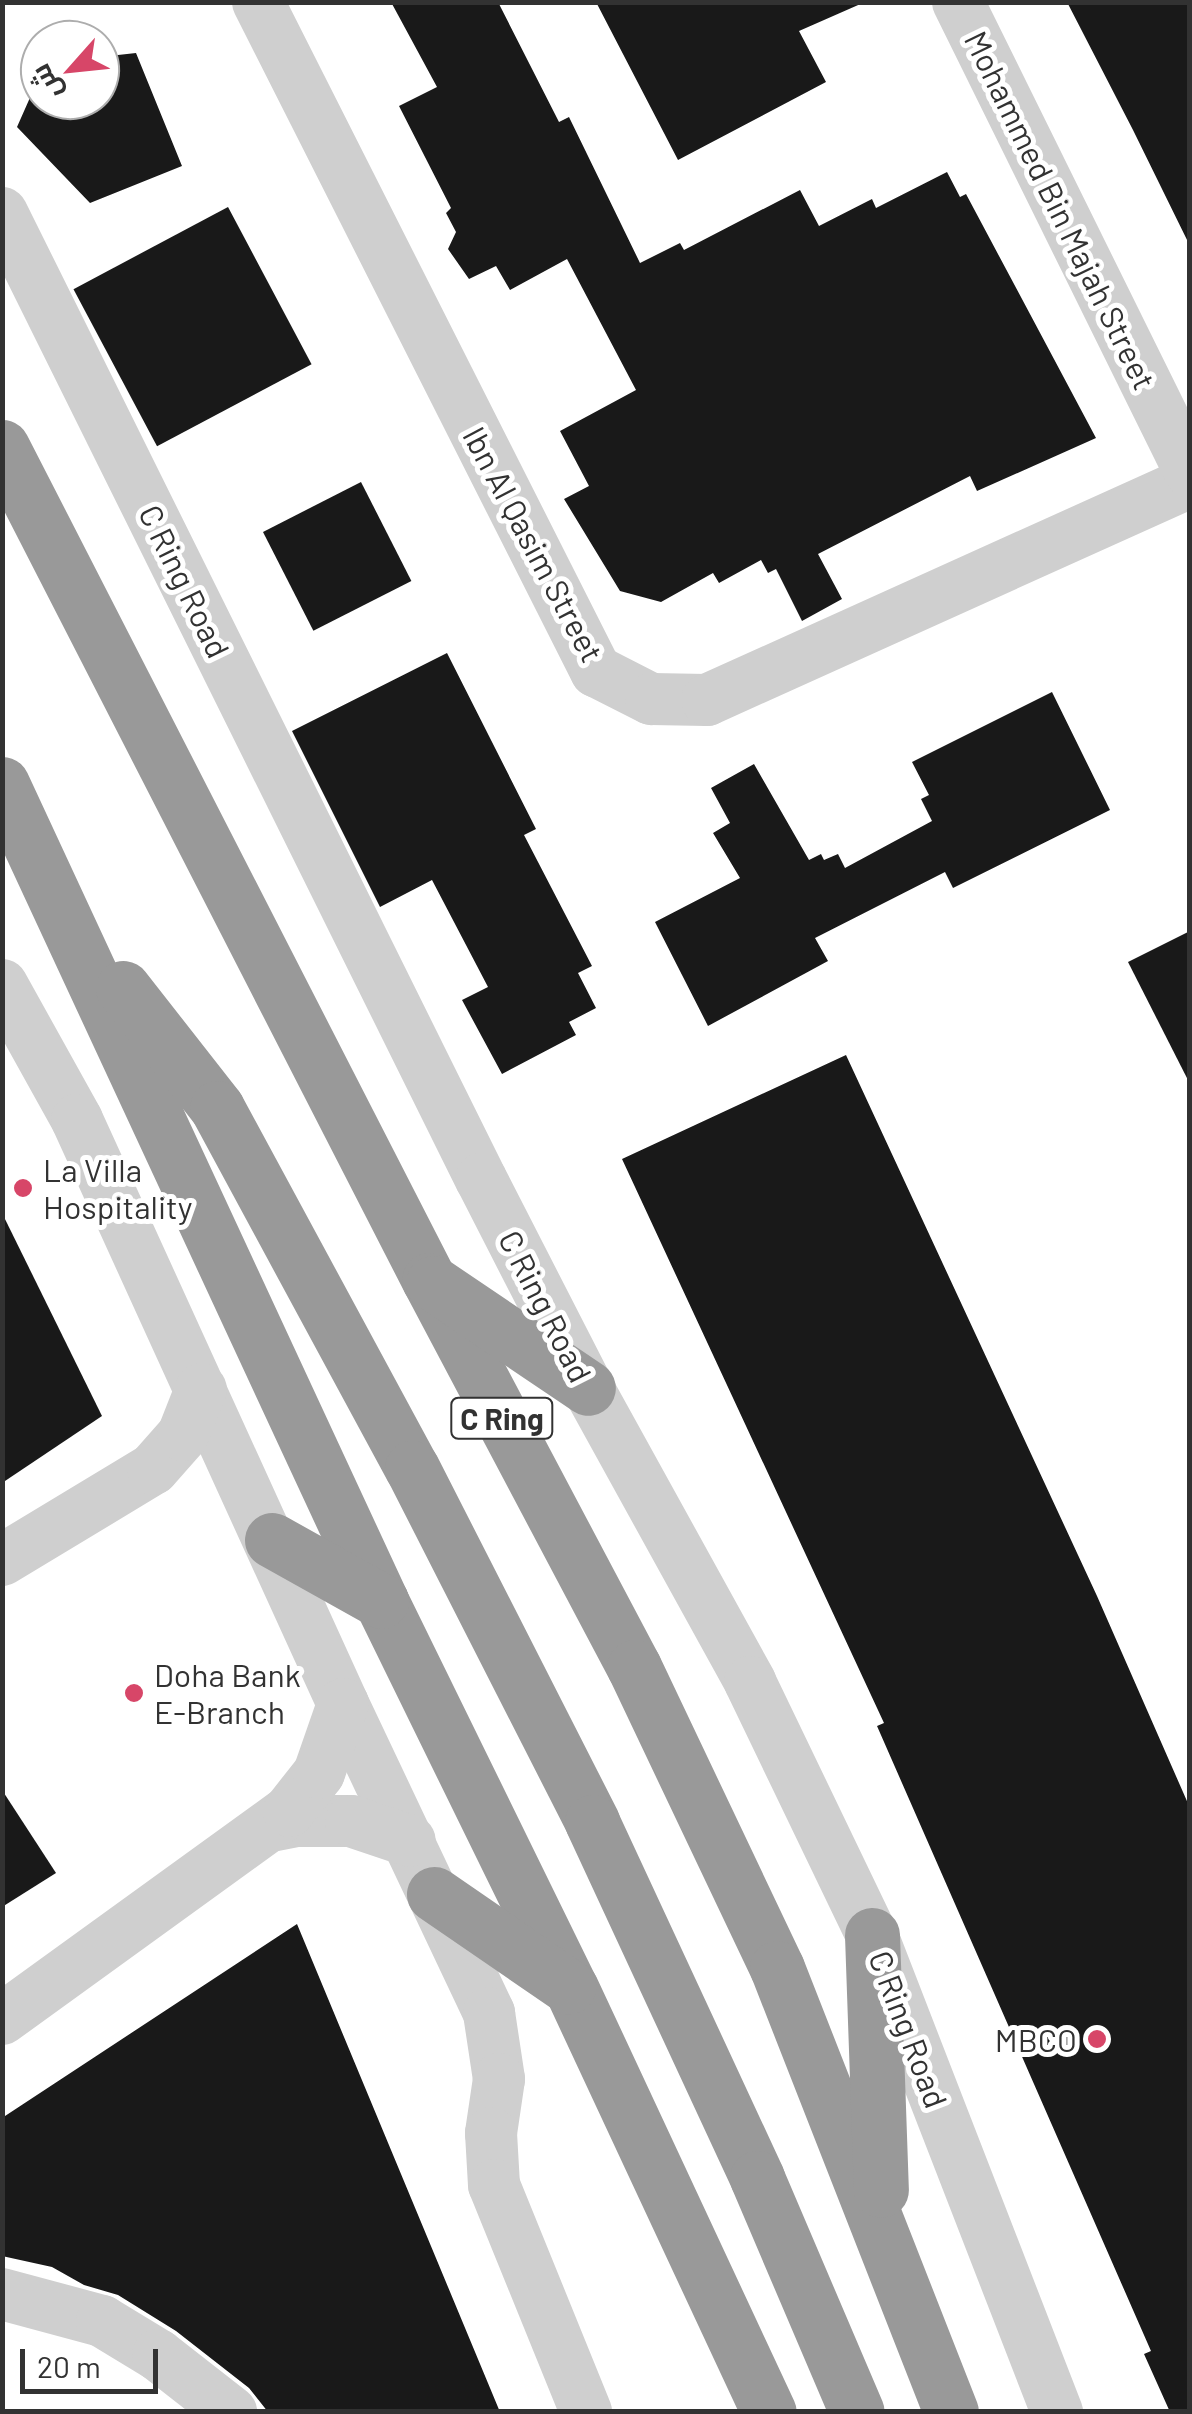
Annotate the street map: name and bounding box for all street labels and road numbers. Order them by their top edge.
street label: Mohammed Bin Majah Street [957,25,1165,395]
street label: Ibn Al Qasim Street [456,420,612,668]
street label: C Ring Road [132,498,238,664]
street label: C Ring Road [491,1224,601,1388]
road number: C Ring [450,1393,554,1443]
street label: C Ring Road [861,1945,957,2113]

